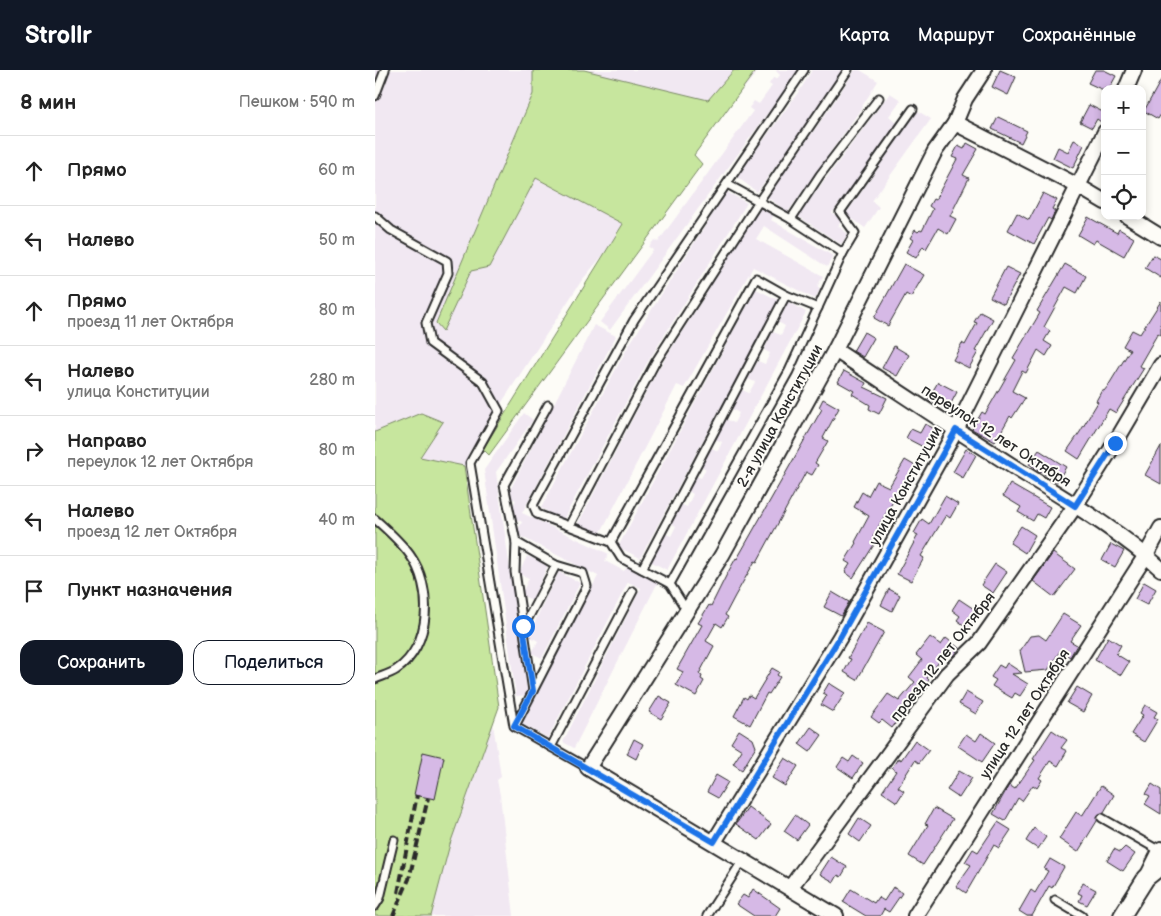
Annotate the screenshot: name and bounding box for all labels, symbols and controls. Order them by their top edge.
text: Strollr [25,21,92,50]
text: Карта [839,25,890,46]
text: Маршрут [918,25,994,46]
text: Сохранённые [1022,25,1136,46]
map controls [1101,85,1146,220]
button: + [1101,85,1146,130]
text: 8 мин [20,90,76,115]
text: Пешком · 590 m [239,93,355,112]
button: − [1101,130,1146,175]
icon: ahead [20,157,48,185]
text: Прямо [67,159,127,182]
text: 60 m [318,161,355,180]
button: locate [1101,175,1146,220]
icon: left [20,227,48,255]
text: Налево [67,229,134,252]
text: 50 m [319,231,355,250]
text: Прямо [67,290,127,313]
icon: ahead [20,297,48,325]
text: 80 m [319,301,355,320]
text: проезд 11 лет Октября [67,313,234,332]
street label: 2-я улица Конституции [733,341,827,491]
text: Налево [67,360,134,383]
icon: left [20,367,48,395]
text: 280 m [309,371,355,390]
street label: переулок 12 лет Октября [918,380,1074,492]
text: улица Конституции [67,383,210,402]
street label: улица Конституции [865,423,947,549]
text: Направо [67,430,147,453]
route end [1104,432,1127,455]
icon: right [20,437,48,465]
text: 80 m [319,441,355,460]
text: переулок 12 лет Октября [67,453,253,472]
text: Налево [67,500,134,523]
icon: left [20,507,48,535]
text: 40 m [318,511,355,530]
text: проезд 12 лет Октября [67,523,237,542]
icon: arrive [20,577,48,605]
text: Пункт назначения [67,579,232,602]
street label: проезд 12 лет Октября [886,588,1000,726]
route start [512,615,535,638]
button: Сохранить [20,640,183,685]
button: Поделиться [193,640,355,685]
street label: улица 12 лет Октября [976,645,1074,783]

